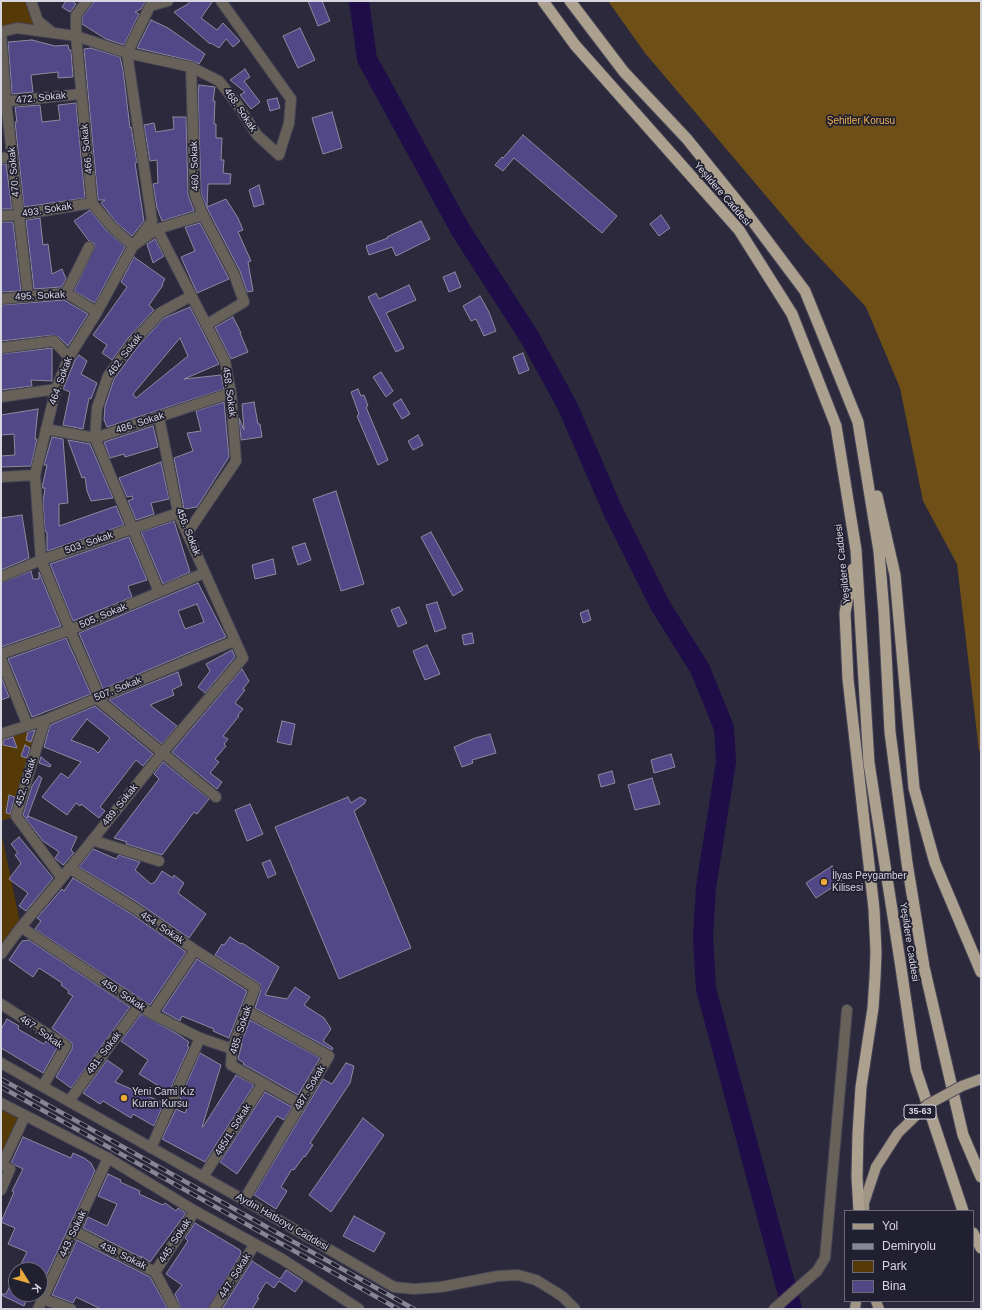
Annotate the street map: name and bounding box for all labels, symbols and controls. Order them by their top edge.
street label: 468. Sokak [221,86,259,134]
street label: 472. Sokak [15,89,67,107]
park label: Şehitler Korusu [827,115,895,127]
street label: 466. Sokak [78,123,96,175]
street label: 460. Sokak [188,141,202,191]
street label: 470. Sokak [6,147,22,197]
street label: Yeşildere Caddesi [691,160,753,228]
street label: 493. Sokak [21,200,73,220]
street label: 495. Sokak [15,289,65,303]
street label: 462. Sokak [105,331,145,379]
street label: 464. Sokak [47,355,75,407]
street label: 458. Sokak [220,366,238,418]
street label: 486. Sokak [114,410,166,436]
street label: 456. Sokak [173,507,203,557]
street label: Yeşildere Caddesi [833,523,853,605]
street label: 503. Sokak [63,529,115,557]
street label: 505. Sokak [78,601,128,631]
street label: 507. Sokak [93,674,143,704]
street label: 452. Sokak [13,756,39,808]
street label: 489. Sokak [100,782,140,828]
place label: İlyas Peygamber Kilisesi [832,870,906,894]
marker: İlyas Peygamber Kilisesi [819,877,829,887]
street label: Yeşildere Caddesi [897,901,921,983]
street label: 454. Sokak [138,909,186,947]
street label: 450. Sokak [99,976,147,1014]
street label: 485. Sokak [228,1004,254,1056]
street label: 467. Sokak [17,1013,65,1051]
street label: 481. Sokak [84,1029,124,1077]
street label: 487. Sokak [292,1063,328,1113]
place label: Yeni Cami Kız Kuran Kursu [132,1086,194,1110]
marker: Yeni Cami Kız Kuran Kursu [119,1093,129,1103]
street label: 485/1. Sokak [212,1102,254,1158]
road number: 35-63 [904,1105,936,1119]
street label: Aydın Hatboyu Caddesi [234,1191,330,1253]
street label: 443. Sokak [57,1209,89,1259]
legend [844,1210,974,1302]
street label: 445. Sokak [156,1217,194,1265]
text: Yol [882,1219,898,1233]
text: Demiryolu [882,1239,936,1253]
street label: 438. Sokak [98,1240,148,1272]
street label: 447. Sokak [217,1252,253,1300]
text: Park [882,1259,907,1273]
north arrow [8,1262,48,1302]
text: Bina [882,1279,906,1293]
text: K [30,1282,44,1295]

